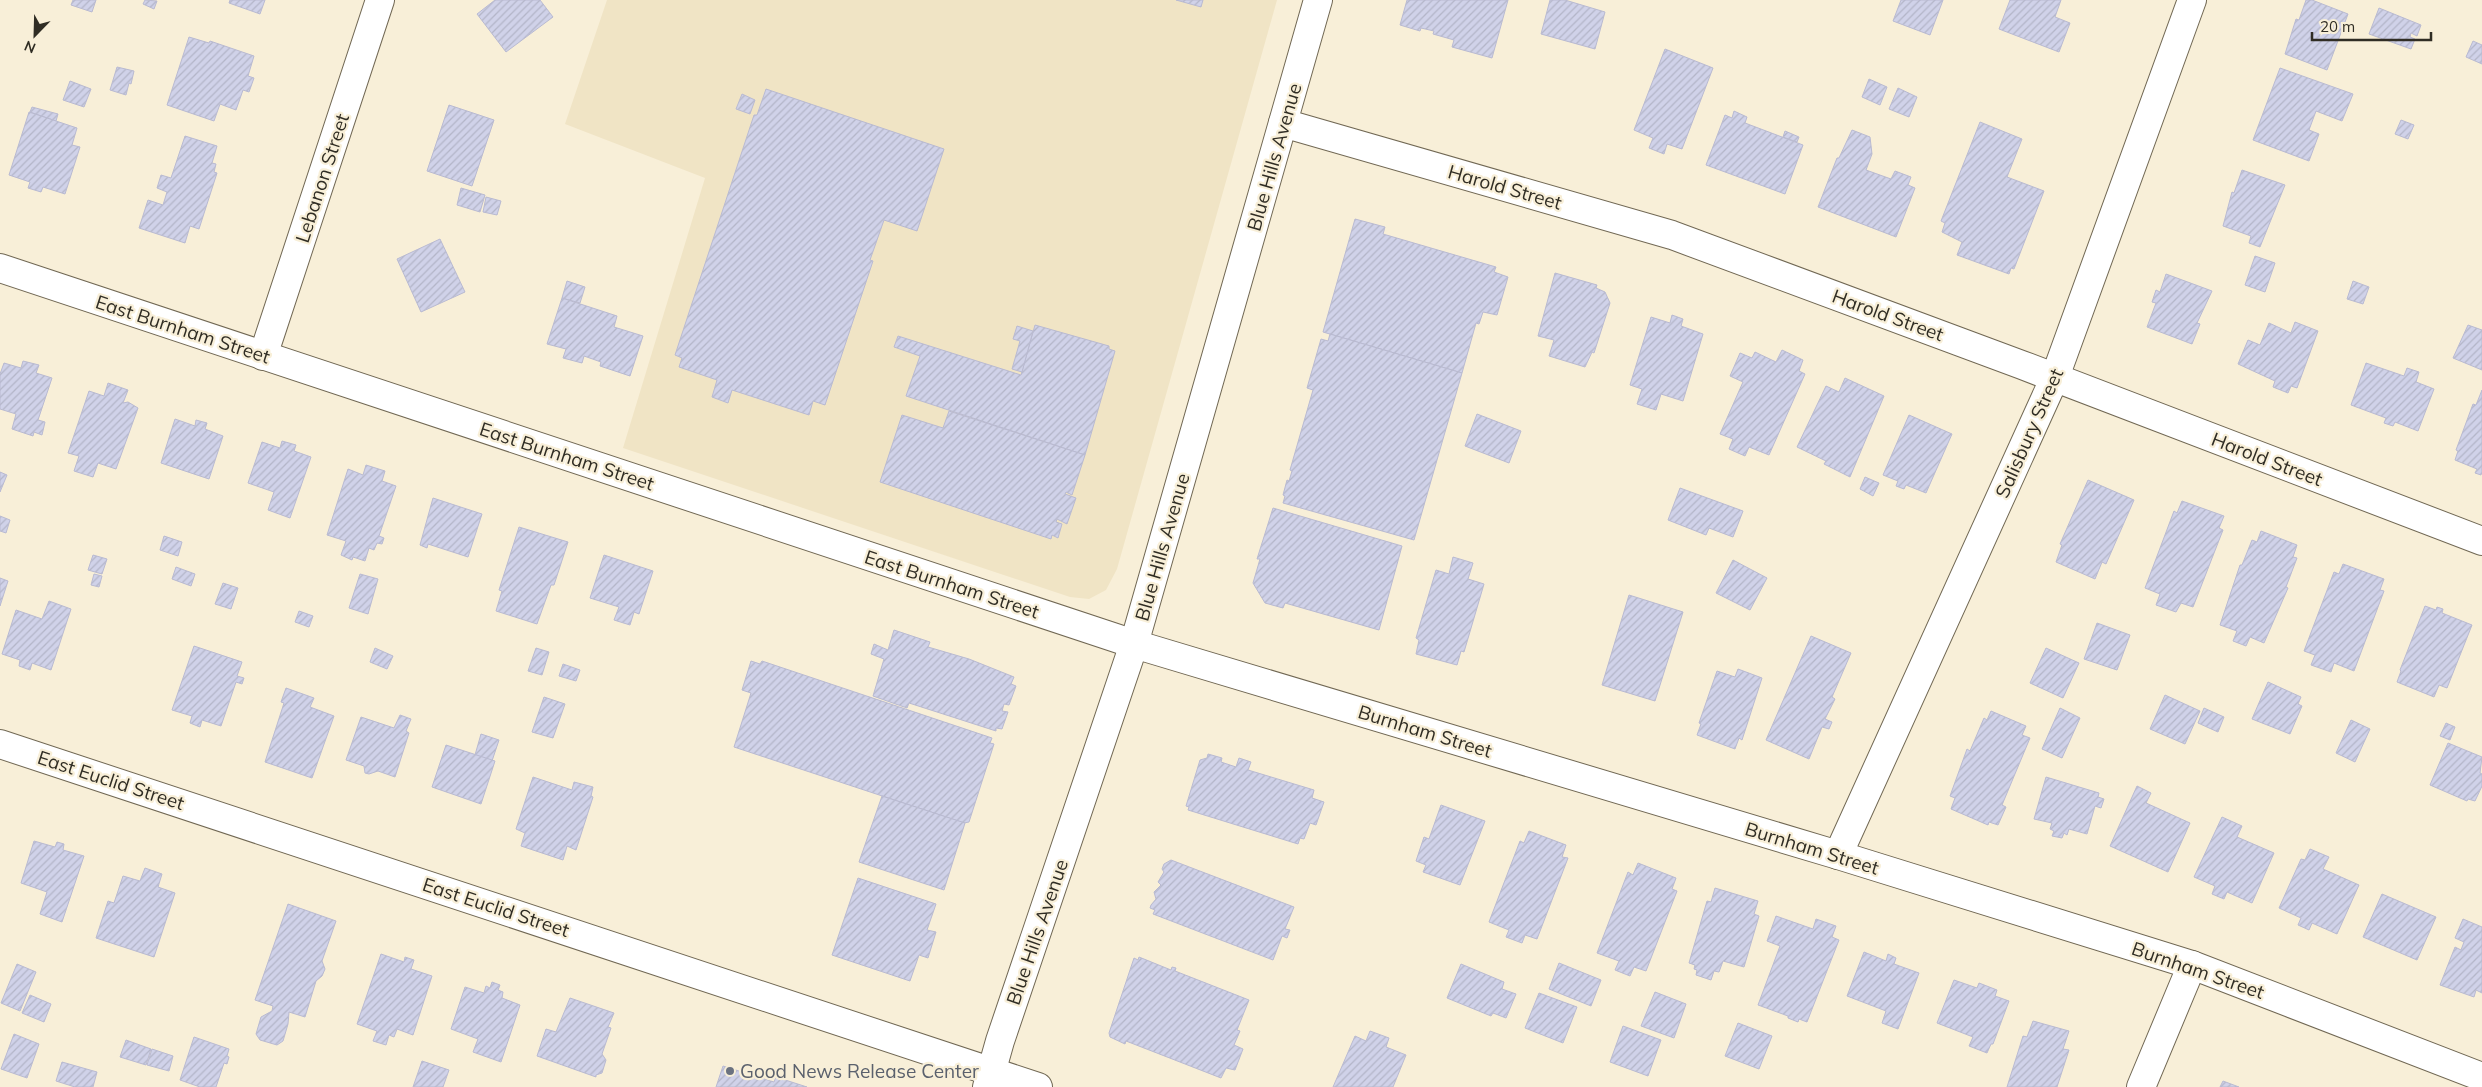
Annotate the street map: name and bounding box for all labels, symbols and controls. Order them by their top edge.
north arrow [10,10,60,60]
scale bar [2312,10,2431,42]
text: 20 m [2320,17,2355,36]
text: N [22,37,38,57]
street label: Blue Hills Avenue [1241,80,1307,234]
street label: Lebanon Street [290,110,354,245]
street label: Harold Street [1445,159,1565,215]
street label: Harold Street [1829,284,1947,346]
street label: East Burnham Street [93,289,274,369]
street label: Salisbury Street [1990,364,2068,501]
street label: East Burnham Street [477,416,658,496]
street label: Harold Street [2208,427,2326,491]
street label: Blue Hills Avenue [1129,470,1195,624]
street label: East Burnham Street [862,544,1043,624]
street label: Burnham Street [1355,699,1495,763]
street label: East Euclid Street [35,745,188,815]
street label: Burnham Street [1742,816,1882,880]
street label: Blue Hills Avenue [1001,856,1073,1008]
street label: East Euclid Street [420,872,573,942]
street label: Burnham Street [2129,936,2268,1004]
place label: Good News Release Center [740,1059,979,1083]
marker: Good News Release Center [724,1065,736,1077]

